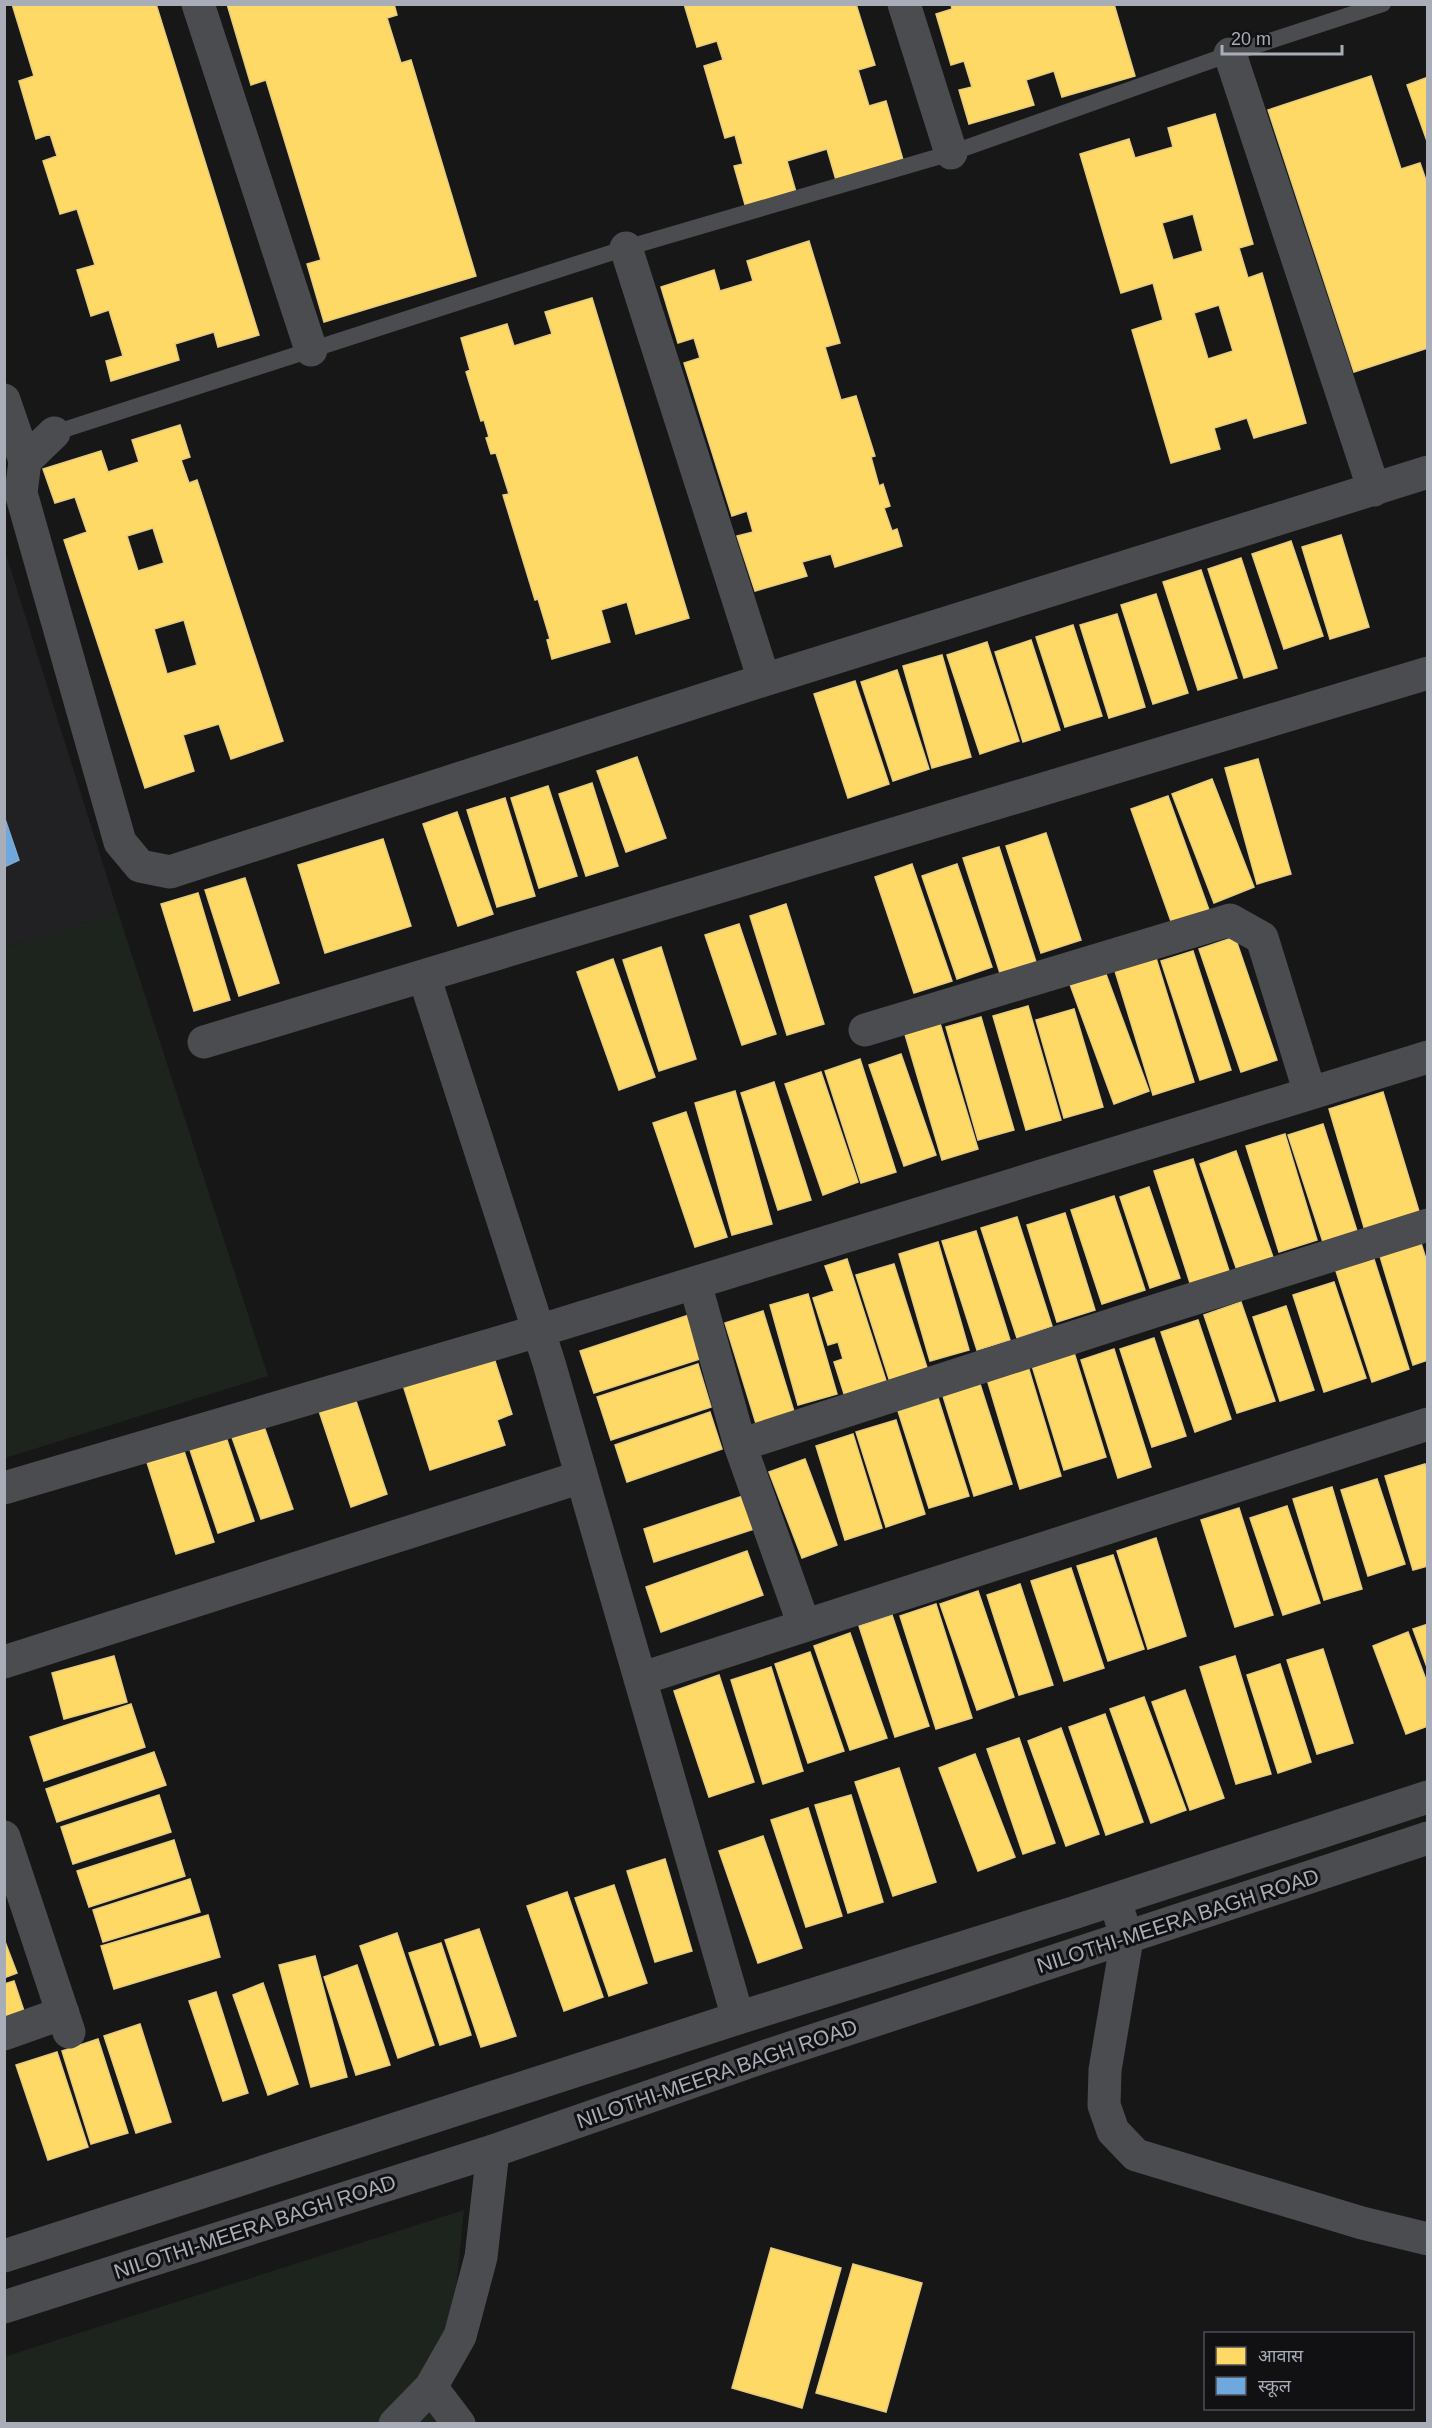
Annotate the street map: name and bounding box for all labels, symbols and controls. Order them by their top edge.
scale bar [1222,18,1342,56]
text: 20 m [1231,29,1271,49]
street label: NILOTHI-MEERA BAGH ROAD [1034,1864,1322,1977]
street label: NILOTHI-MEERA BAGH ROAD [574,2015,860,2132]
street label: NILOTHI-MEERA BAGH ROAD [111,2170,399,2283]
legend [1204,2332,1414,2410]
text: आवास [1258,2346,1304,2366]
text: स्कूल [1258,2376,1292,2398]

